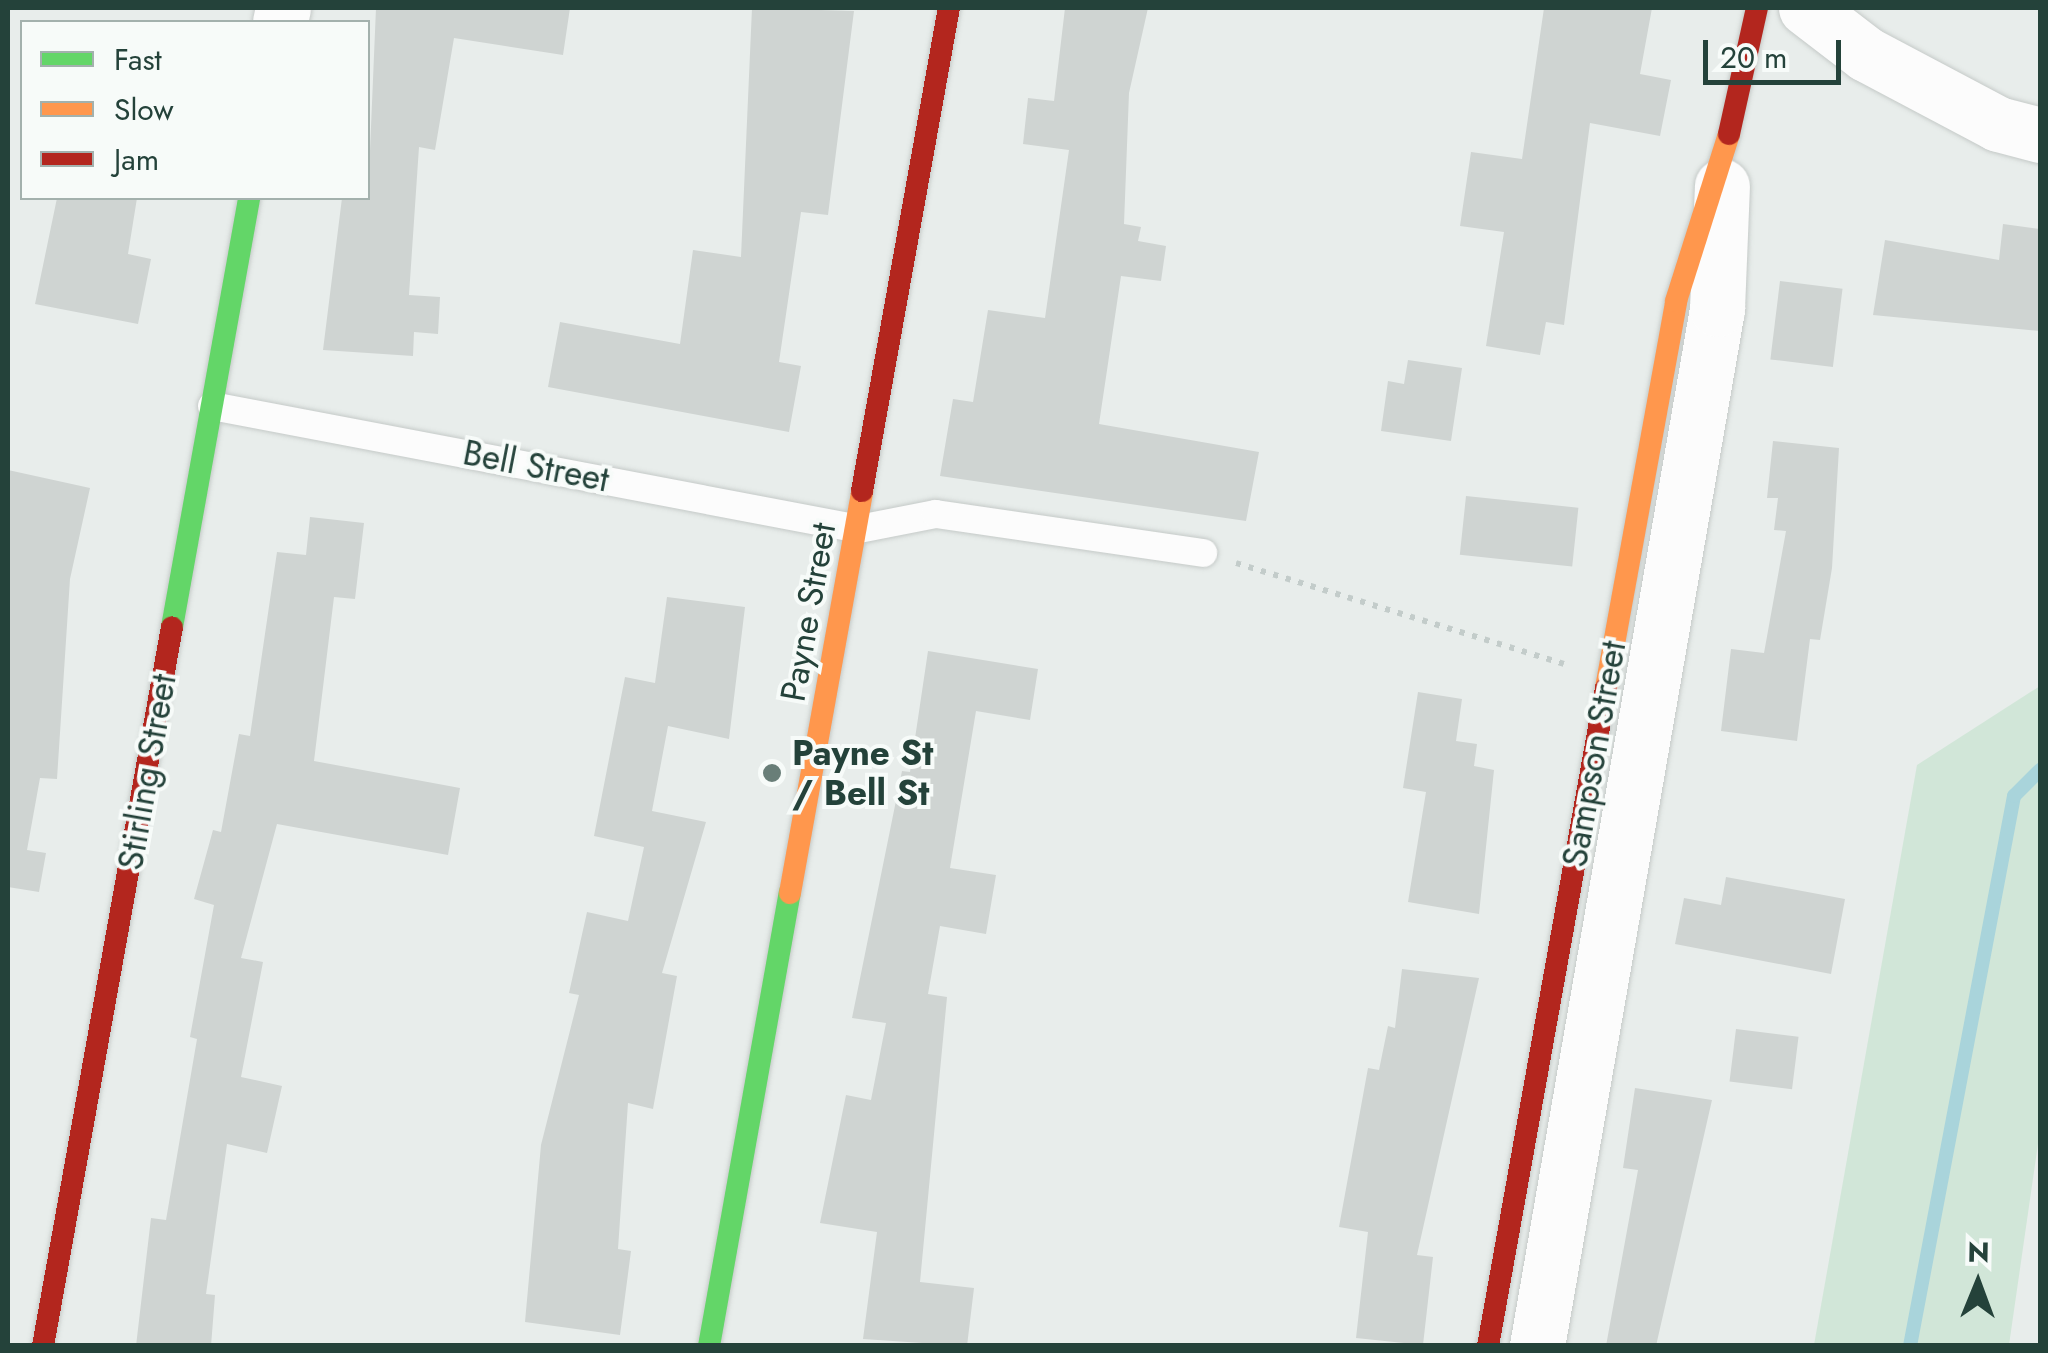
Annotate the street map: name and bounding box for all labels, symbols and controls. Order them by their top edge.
legend [20,20,370,200]
scale bar [1708,20,1846,82]
text: 20 m [1720,36,1787,79]
text: Fast [114,38,162,81]
text: Slow [114,88,174,131]
text: Jam [114,138,159,181]
street label: Bell Street [460,431,612,501]
street label: Payne Street [772,519,844,705]
street label: Sampson Street [1553,638,1635,870]
street label: Stirling Street [109,671,185,873]
place label: Payne St / Bell St [792,732,933,814]
marker: Payne St / Bell St [761,762,783,784]
text: N [1967,1232,1990,1273]
north arrow [1928,1233,2028,1333]

